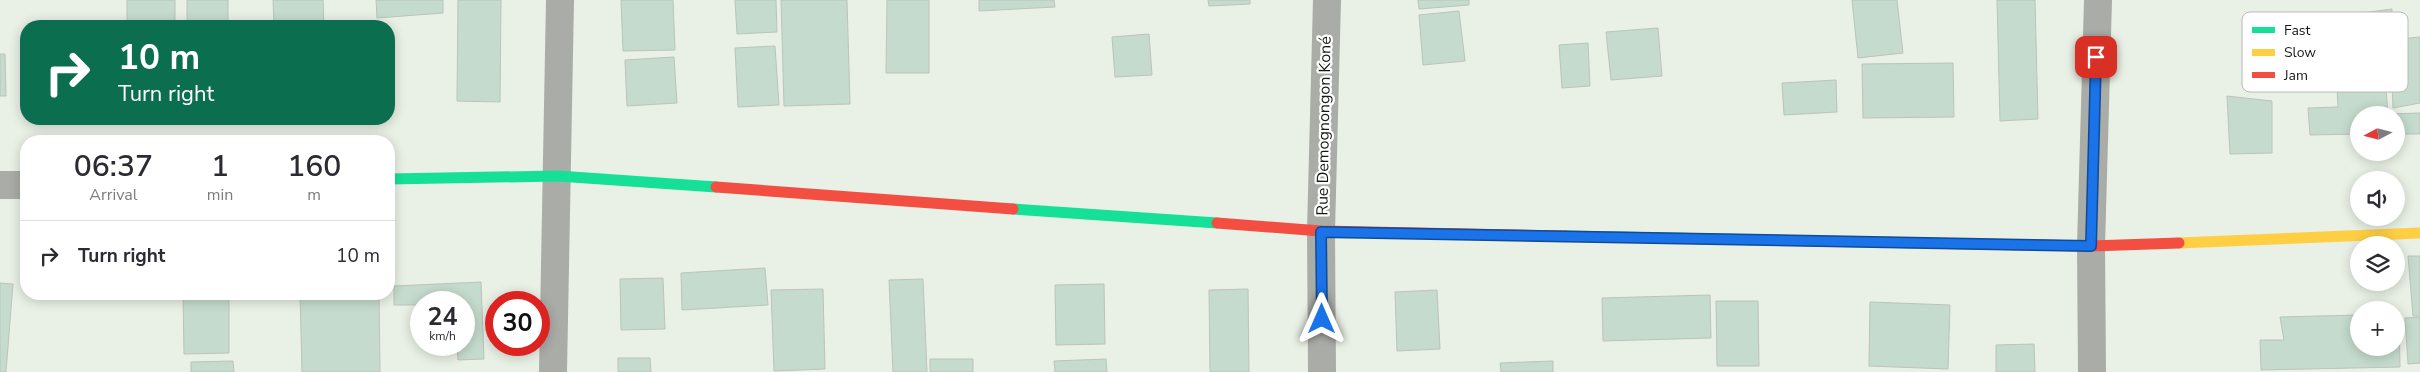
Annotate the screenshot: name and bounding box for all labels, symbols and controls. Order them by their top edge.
legend [2242,12,2408,92]
text: Fast [2284,21,2310,40]
text: 10 m [118,34,200,81]
street label: Rue Demognongon Koné [1311,36,1337,216]
pin [2075,36,2117,78]
icon: right [35,40,100,105]
icon: arrive [2082,43,2110,71]
text: Slow [2284,43,2316,62]
text: Jam [2283,66,2308,85]
text: Turn right [118,79,214,109]
north arrow [2350,106,2405,161]
map controls [2350,106,2405,356]
text: 06:37 [74,146,153,187]
text: 1 [211,146,229,187]
text: 160 [287,146,341,187]
button: sound [2350,171,2405,226]
text: Arrival [89,184,137,206]
text: min [207,184,233,206]
text: m [307,184,321,206]
button: layers [2350,236,2405,291]
icon: right [35,242,63,270]
text: Turn right [78,243,165,269]
text: 10 m [336,243,380,269]
speed limit sign: 30 [485,291,550,356]
position arrow [1295,292,1347,344]
text: 24 [427,300,458,334]
button: + [2350,301,2405,356]
text: km/h [429,328,456,344]

